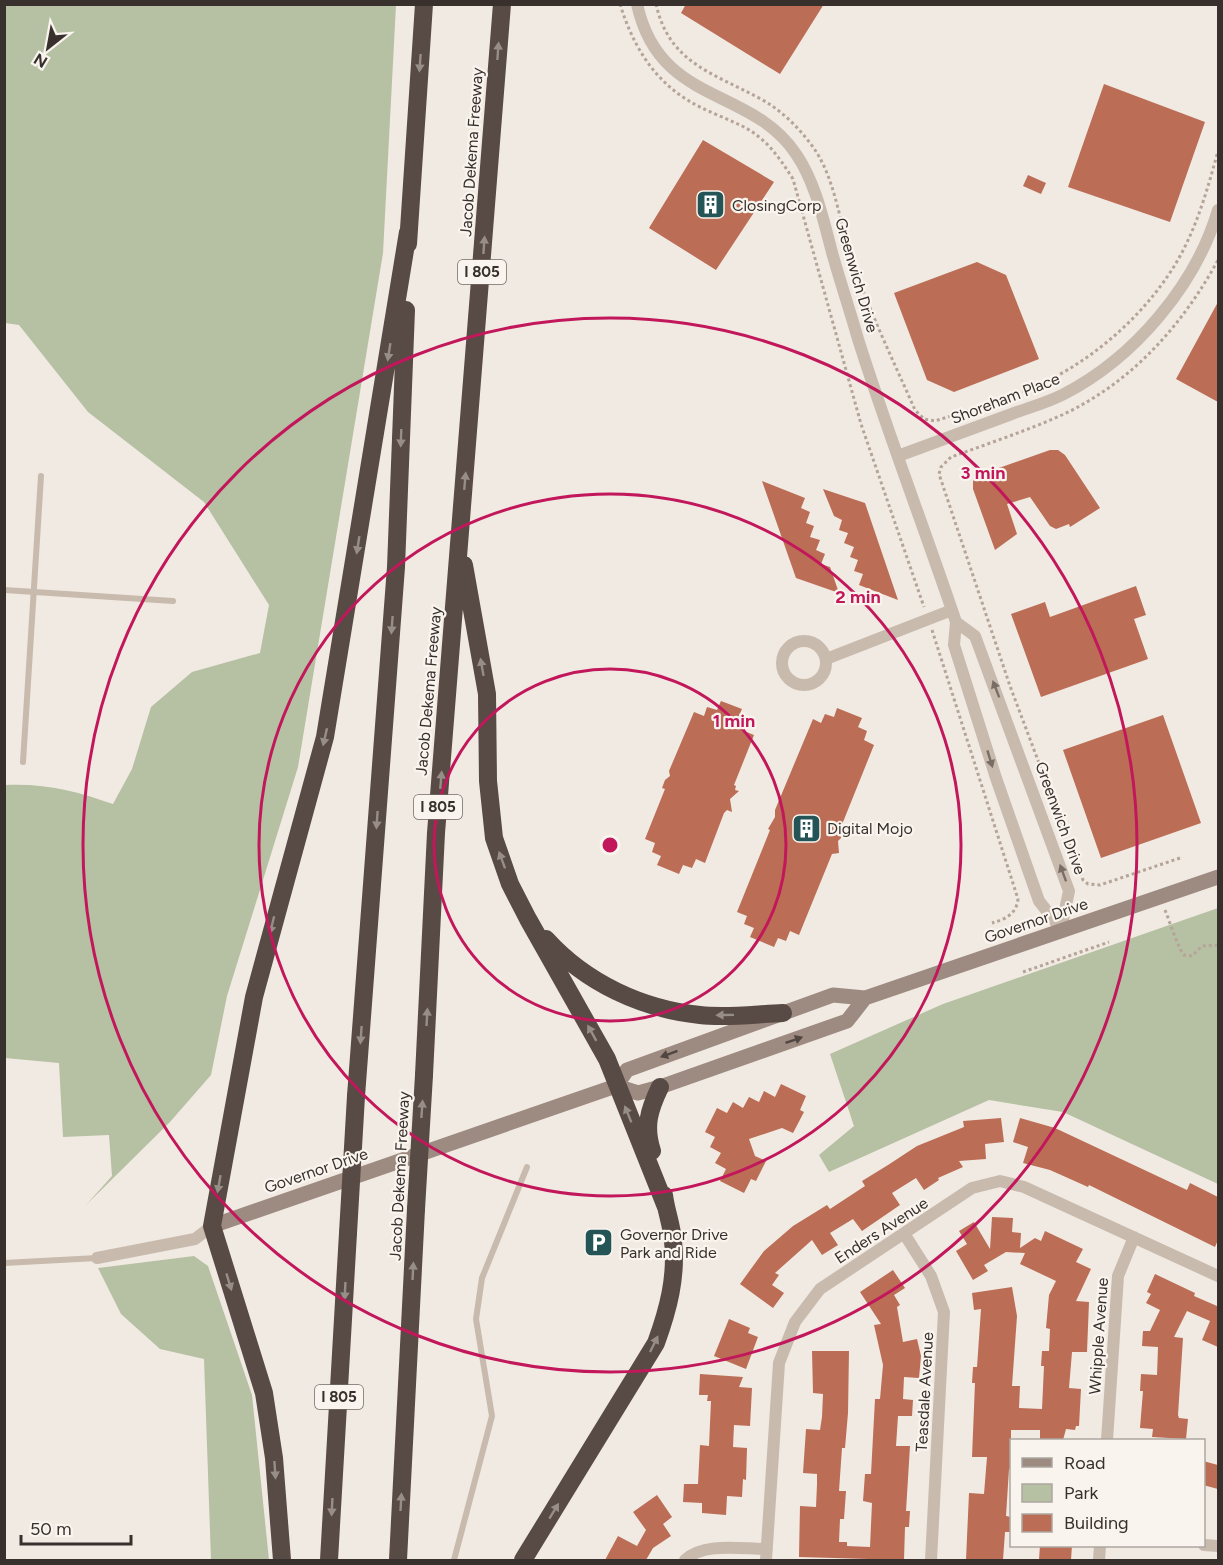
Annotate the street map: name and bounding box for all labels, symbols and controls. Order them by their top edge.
north arrow [18,18,78,78]
one-way arrow [494,41,503,60]
text: N [30,49,51,72]
one-way arrow [415,53,425,72]
street label: Jacob Dekema Freeway [456,66,487,237]
building icon: ClosingCorp [695,189,727,221]
place label: ClosingCorp [732,196,822,215]
street label: Greenwich Drive [831,215,882,335]
one-way arrow [479,236,488,255]
road number: I 805 [458,260,506,284]
one-way arrow [384,343,393,362]
street label: Shoreham Place [948,369,1063,428]
one-way arrow [396,428,406,447]
text: 3 min [961,462,1005,484]
one-way arrow [460,472,470,491]
one-way arrow [354,536,363,555]
text: 2 min [835,586,881,608]
street label: Jacob Dekema Freeway [412,605,445,776]
one-way arrow [387,616,397,635]
one-way arrow [477,658,486,677]
one-way arrow [991,680,1001,698]
text: 1 min [713,710,755,732]
one-way arrow [320,728,329,747]
one-way arrow [985,750,995,768]
street label: Greenwich Drive [1031,759,1090,877]
one-way arrow [436,771,445,790]
road number: I 805 [414,795,462,819]
one-way arrow [373,810,382,829]
building icon: Digital Mojo [790,812,822,844]
place label: Digital Mojo [827,819,913,838]
centre of rings [600,835,620,855]
one-way arrow [496,851,506,869]
one-way arrow [1057,863,1067,881]
street label: Governor Drive [982,894,1091,947]
one-way arrow [267,915,277,934]
one-way arrow [423,1007,432,1026]
one-way arrow [715,1010,734,1019]
one-way arrow [587,1024,597,1041]
one-way arrow [356,1026,366,1045]
one-way arrow [785,1035,803,1045]
one-way arrow [660,1050,678,1060]
street label: Jacob Dekema Freeway [386,1090,413,1261]
one-way arrow [417,1100,427,1119]
one-way arrow [623,1105,633,1123]
street label: Governor Drive [262,1144,371,1197]
one-way arrow [214,1175,223,1194]
street label: Enders Avenue [831,1193,932,1268]
place label: Governor Drive Park and Ride [620,1225,728,1262]
parking icon: Governor Drive Park and Ride [583,1227,615,1259]
one-way arrow [408,1262,417,1281]
one-way arrow [225,1273,234,1291]
street label: Whipple Avenue [1085,1277,1112,1395]
one-way arrow [340,1281,350,1300]
street label: Teasdale Avenue [912,1331,937,1452]
one-way arrow [650,1335,659,1352]
road number: I 805 [315,1385,363,1409]
legend [1010,1439,1205,1547]
text: Road [1064,1452,1105,1474]
one-way arrow [270,1461,280,1480]
text: Park [1064,1482,1099,1504]
one-way arrow [396,1493,405,1512]
one-way arrow [328,1497,337,1516]
one-way arrow [548,1503,559,1519]
scale bar [21,1508,130,1546]
text: Building [1064,1512,1129,1534]
text: 50 m [30,1518,72,1540]

